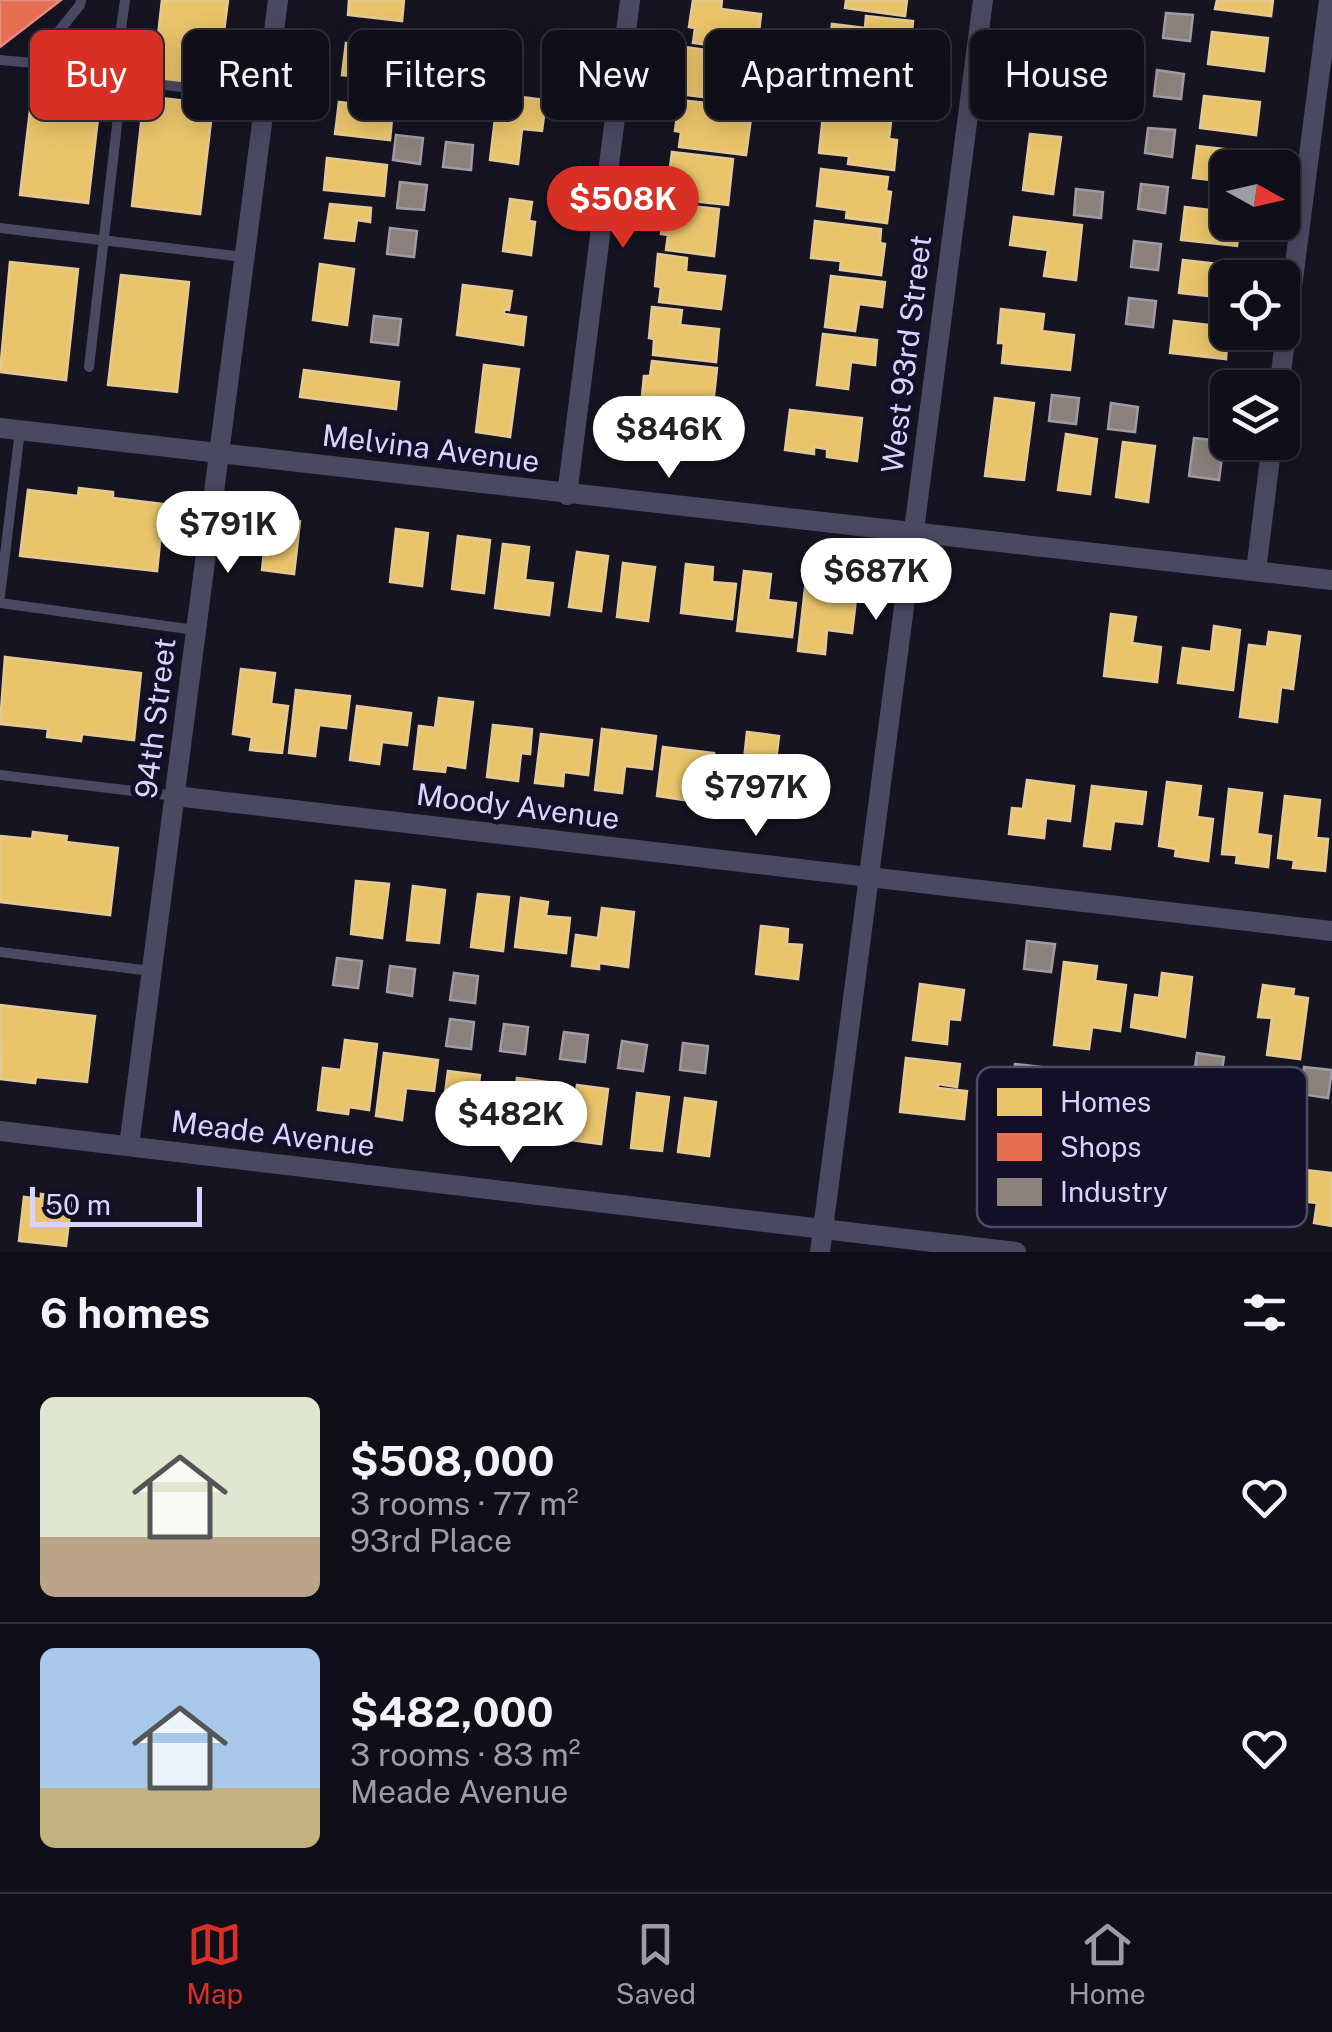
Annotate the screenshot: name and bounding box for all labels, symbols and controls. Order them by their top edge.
chip: Buy [30,30,163,120]
chip: Rent [183,30,329,120]
chip: Filters [349,30,522,120]
chip: New [542,30,685,120]
chip: Apartment [705,30,950,120]
chip: House [970,30,1144,120]
north arrow [1210,150,1300,240]
map controls [1210,150,1300,460]
pin: $508K [553,166,693,251]
text: $508K [569,180,677,217]
street label: West 93rd Street [874,233,938,475]
button: locate [1210,260,1300,350]
button: layers [1210,370,1300,460]
pin: $846K [599,396,739,481]
text: $846K [615,410,723,447]
street label: Melvina Avenue [320,417,542,479]
pin: $791K [158,491,298,576]
text: $791K [178,505,278,542]
pin: $687K [806,538,946,623]
text: $687K [823,552,929,589]
street label: 94th Street [127,636,183,800]
pin: $797K [686,754,826,839]
text: $797K [703,768,809,805]
street label: Moody Avenue [414,776,622,836]
legend [977,1067,1307,1227]
pin: $482K [441,1081,581,1166]
text: Homes [1060,1085,1151,1118]
text: $482K [457,1095,565,1132]
street label: Meade Avenue [169,1103,377,1163]
text: Shops [1060,1130,1142,1163]
text: Industry [1060,1175,1168,1208]
scale bar [30,1182,202,1226]
text: 50 m [45,1188,111,1221]
icon: filters [1237,1285,1292,1340]
text: 6 homes [40,1288,210,1337]
text: $508,000 [350,1436,555,1485]
icon: home [120,1437,240,1557]
icon: heart [1237,1470,1292,1525]
text: 3 rooms · 77 m² [350,1485,579,1522]
text: 93rd Place [350,1522,512,1559]
text: $482,000 [350,1687,554,1736]
icon: home [120,1688,240,1808]
icon: heart [1237,1721,1292,1776]
text: 3 rooms · 83 m² [350,1736,581,1773]
text: Meade Avenue [350,1773,568,1810]
tab: Map [186,1917,243,2010]
tab: Saved [616,1917,696,2010]
tab: Home [1068,1917,1146,2010]

